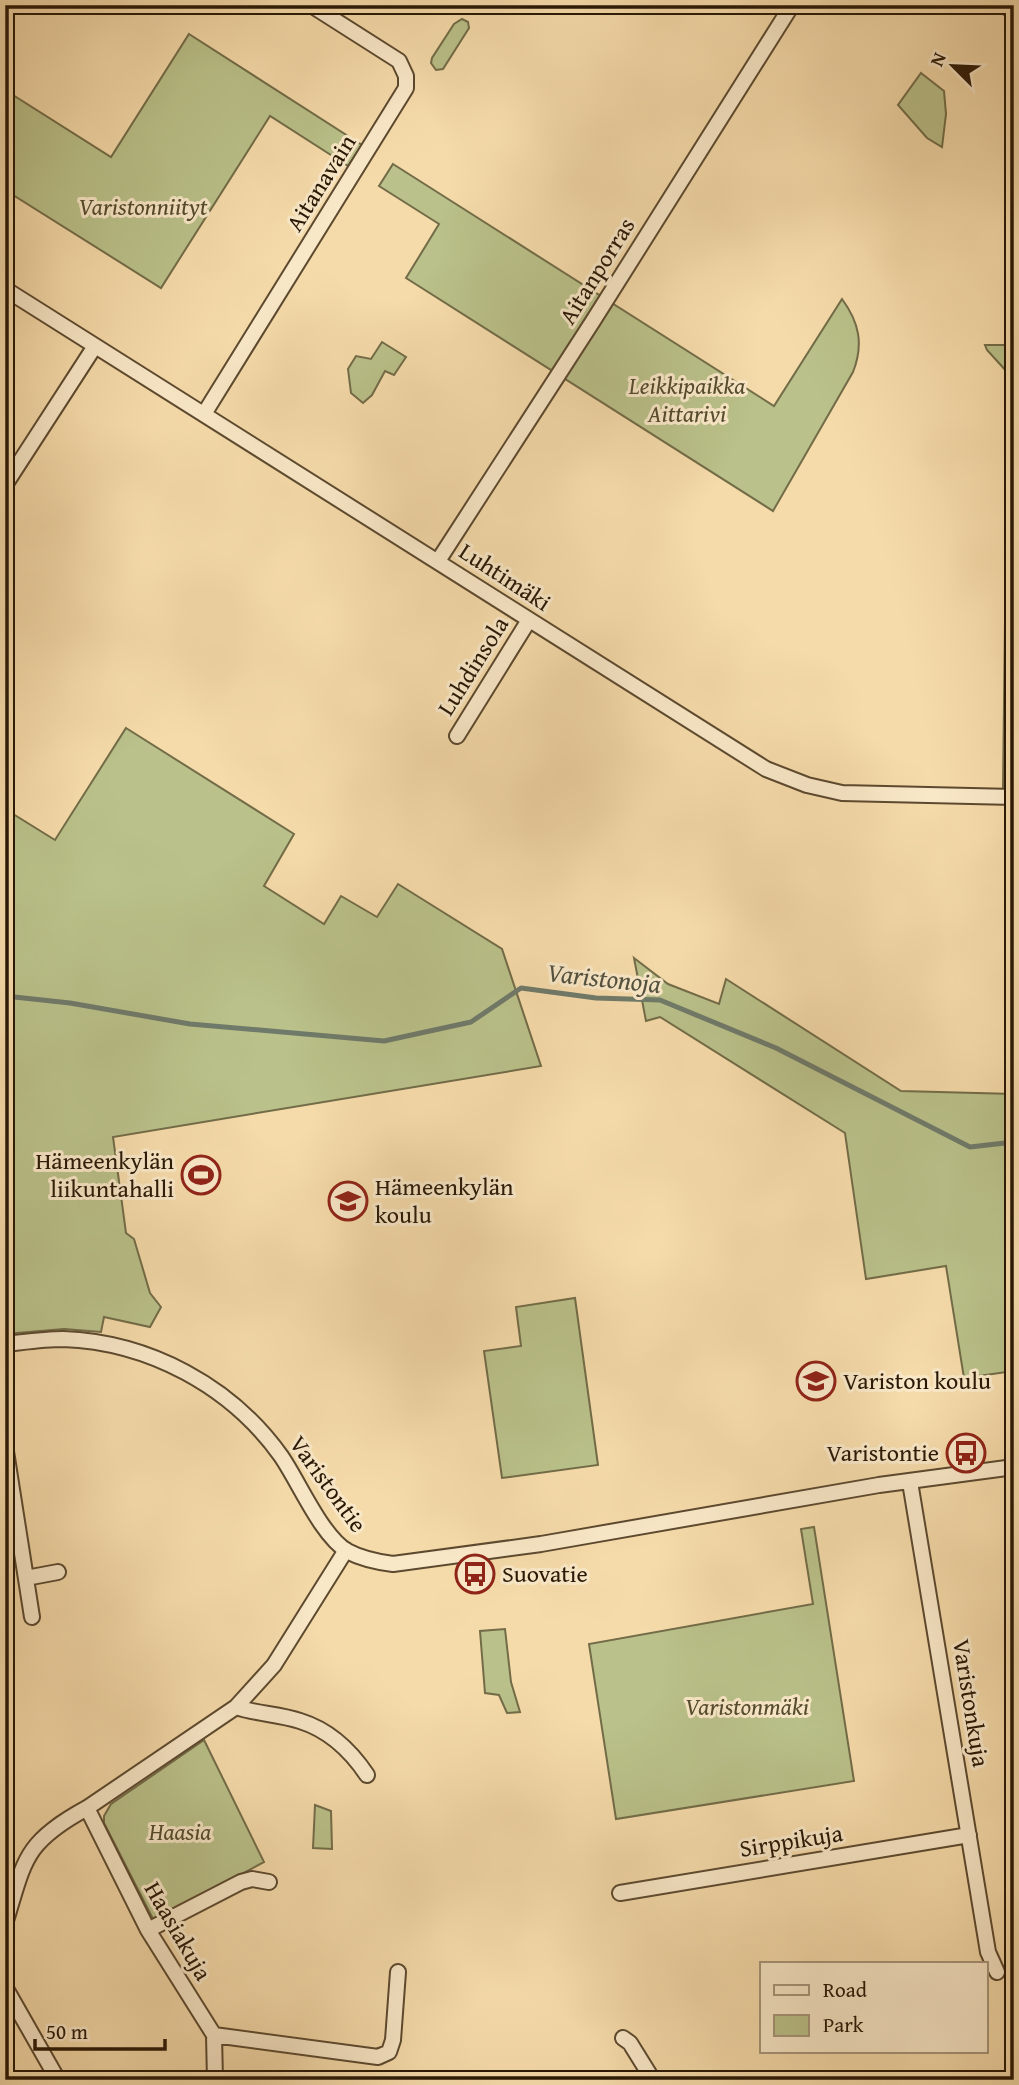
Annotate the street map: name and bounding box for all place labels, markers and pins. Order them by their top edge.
place label: Hämeenkylän liikuntahalli [35,1143,175,1206]
sports icon: Hämeenkylän liikuntahalli [180,1154,222,1196]
place label: Hämeenkylän koulu [375,1169,514,1232]
school or university icon: Hämeenkylän koulu [327,1180,369,1222]
school or university icon: Variston koulu [795,1360,837,1402]
place label: Variston koulu [843,1363,991,1398]
bus stop icon: Varistontie [945,1432,987,1474]
place label: Varistontie [827,1435,939,1470]
bus stop icon: Suovatie [454,1553,496,1595]
place label: Suovatie [502,1556,588,1591]

